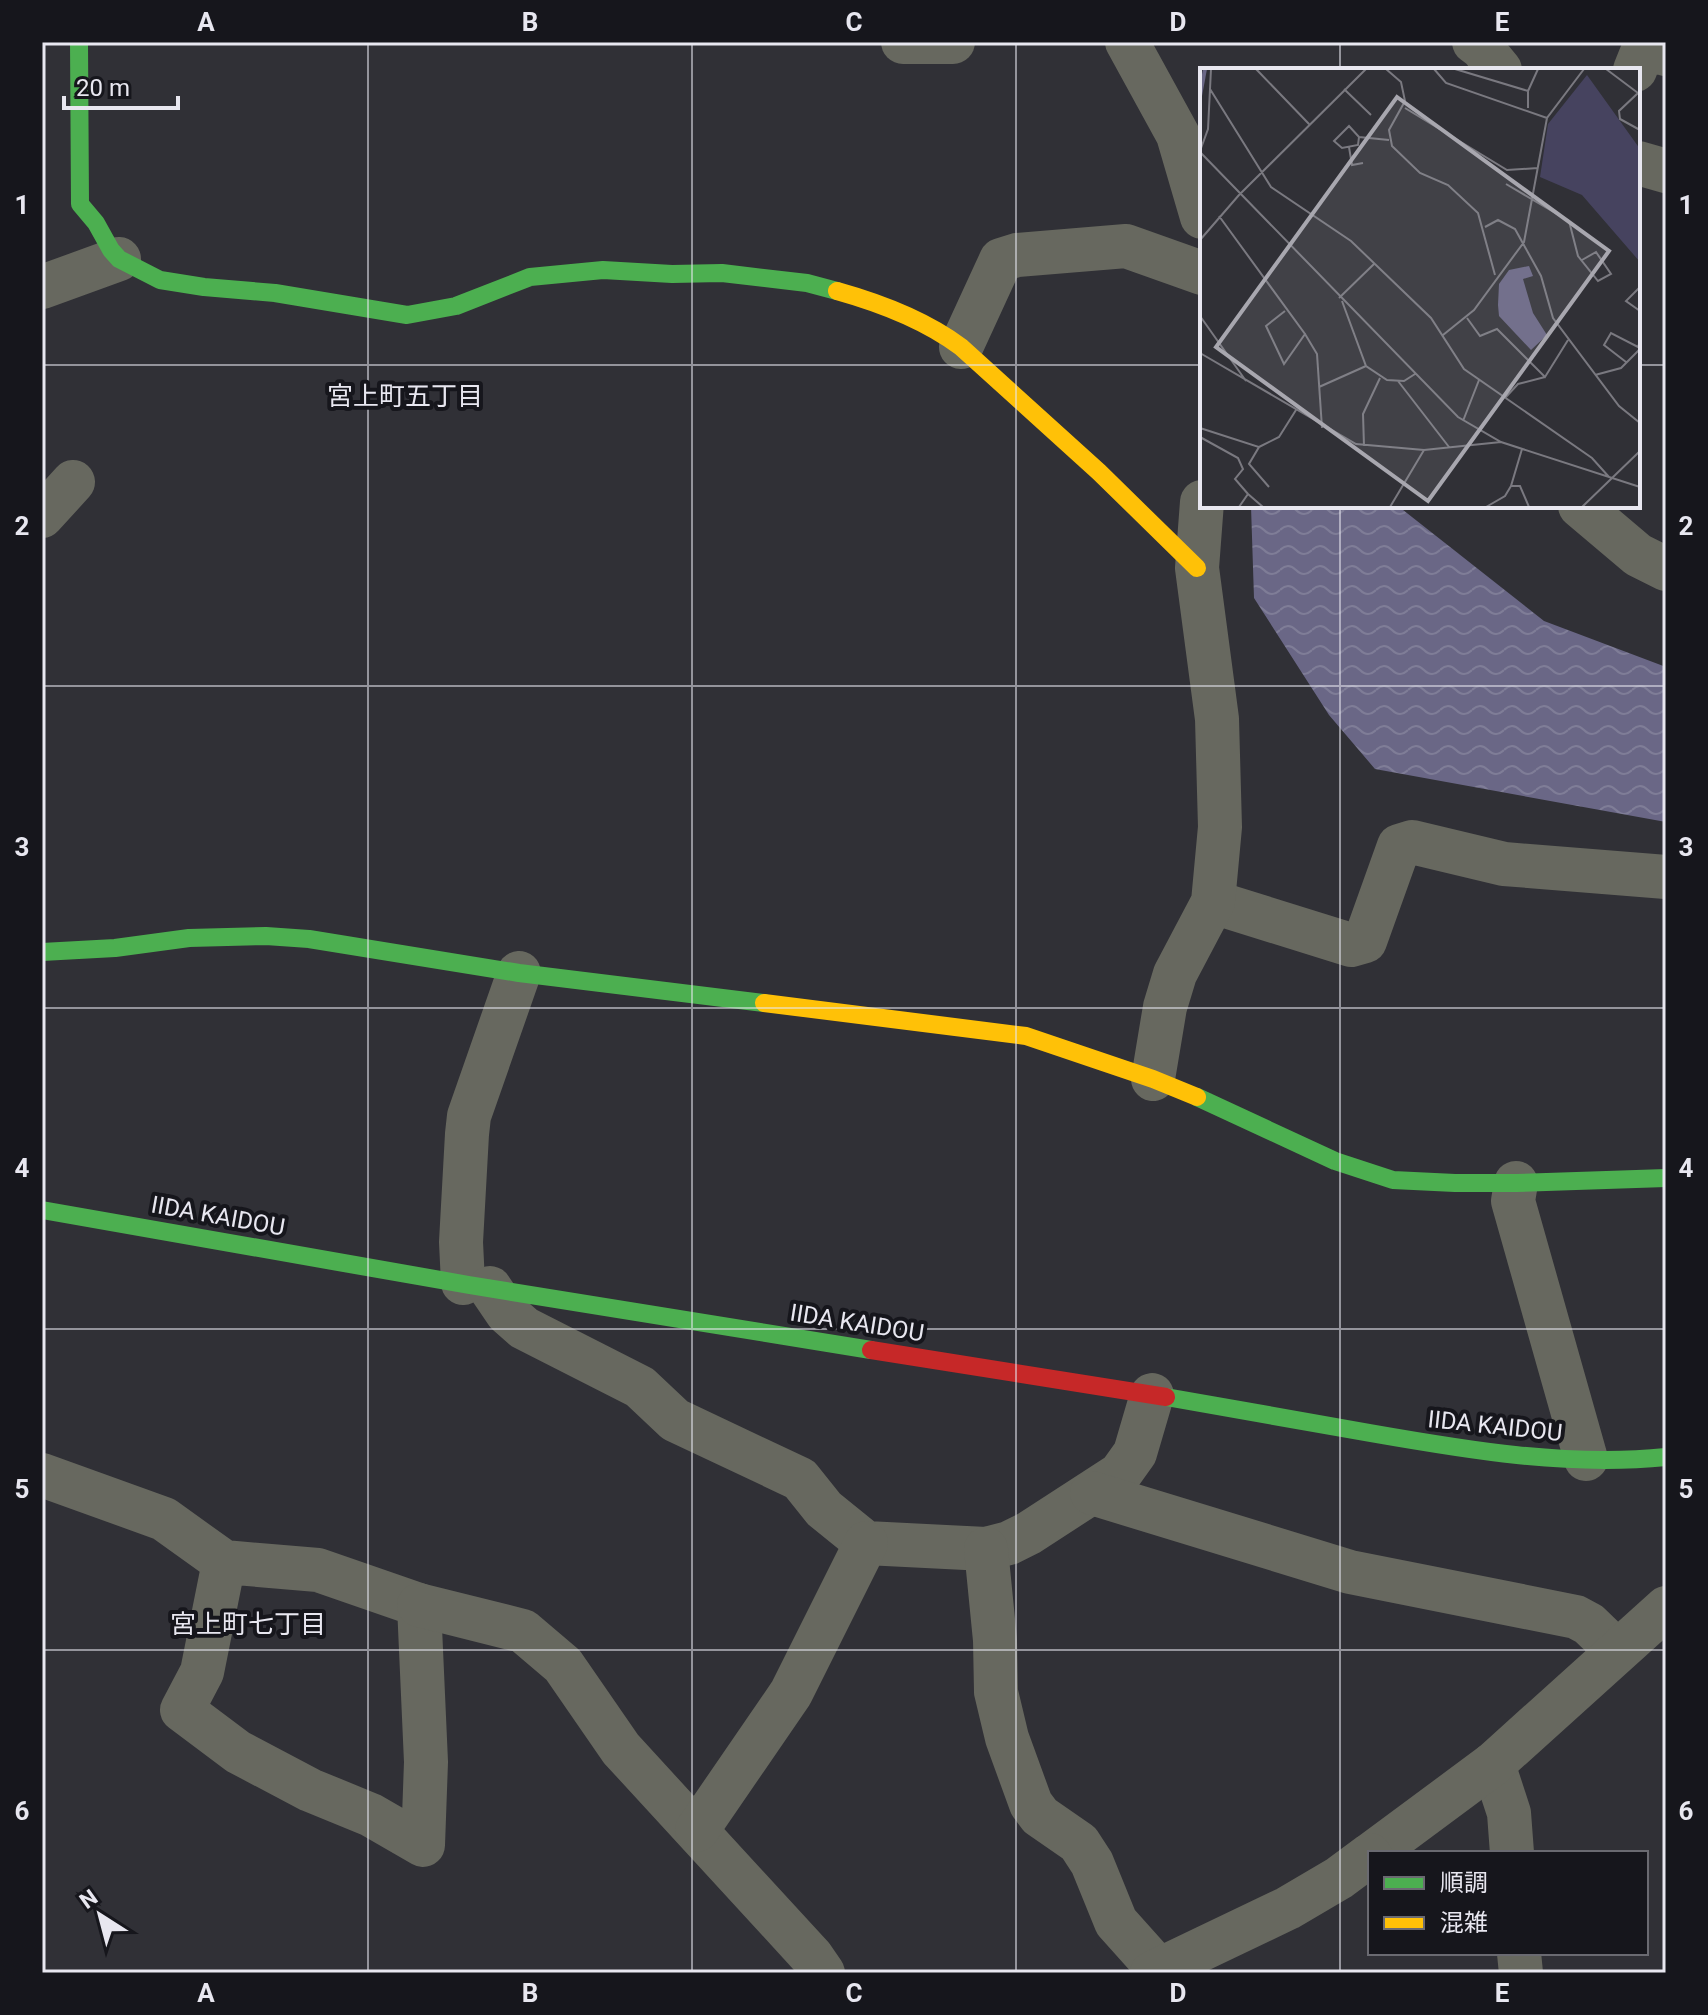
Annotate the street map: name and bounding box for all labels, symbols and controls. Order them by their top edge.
text: A [197,7,215,37]
text: B [522,7,538,37]
text: C [845,7,863,37]
text: D [1170,7,1186,37]
text: E [1495,7,1510,37]
scale bar [64,60,178,110]
inset map [1200,68,1640,508]
text: 20 m [76,74,130,102]
text: 1 [15,190,29,220]
text: 1 [1679,190,1693,220]
district label: 宮上町五丁目 [327,381,483,411]
text: 2 [15,511,29,541]
text: 2 [1679,511,1693,541]
text: 3 [15,832,29,862]
text: 3 [1679,832,1693,862]
text: 4 [15,1153,30,1183]
text: 4 [1679,1153,1694,1183]
street label: IIDA KAIDOU [149,1190,287,1242]
street label: IIDA KAIDOU [788,1299,926,1347]
street label: IIDA KAIDOU [1426,1405,1564,1447]
text: 5 [15,1474,29,1504]
text: 5 [1679,1474,1693,1504]
district label: 宮上町七丁目 [170,1609,326,1639]
text: 6 [15,1796,30,1826]
text: 6 [1679,1796,1694,1826]
legend [1368,1851,1648,1955]
text: 順調 [1440,1869,1488,1897]
north arrow [60,1875,140,1955]
text: N [75,1885,102,1914]
text: 混雑 [1440,1909,1488,1937]
text: A [197,1978,215,2008]
text: B [522,1978,538,2008]
text: C [845,1978,863,2008]
text: D [1170,1978,1186,2008]
text: E [1495,1978,1510,2008]

